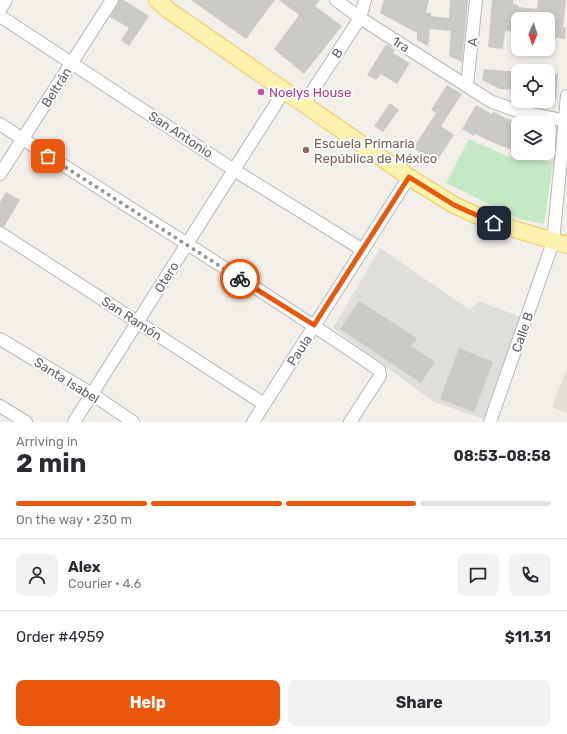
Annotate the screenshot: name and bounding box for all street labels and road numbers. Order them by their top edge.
street label: 1ra [389,33,412,55]
street label: A [465,37,480,47]
street label: B [329,46,346,61]
street label: Beltrán [38,65,74,110]
street label: San Antonio [146,108,216,161]
street label: Otero [151,259,182,295]
street label: San Ramón [99,293,165,343]
street label: Calle B [509,310,536,354]
street label: Paula [284,332,315,368]
street label: Santa Isabel [31,354,102,406]

